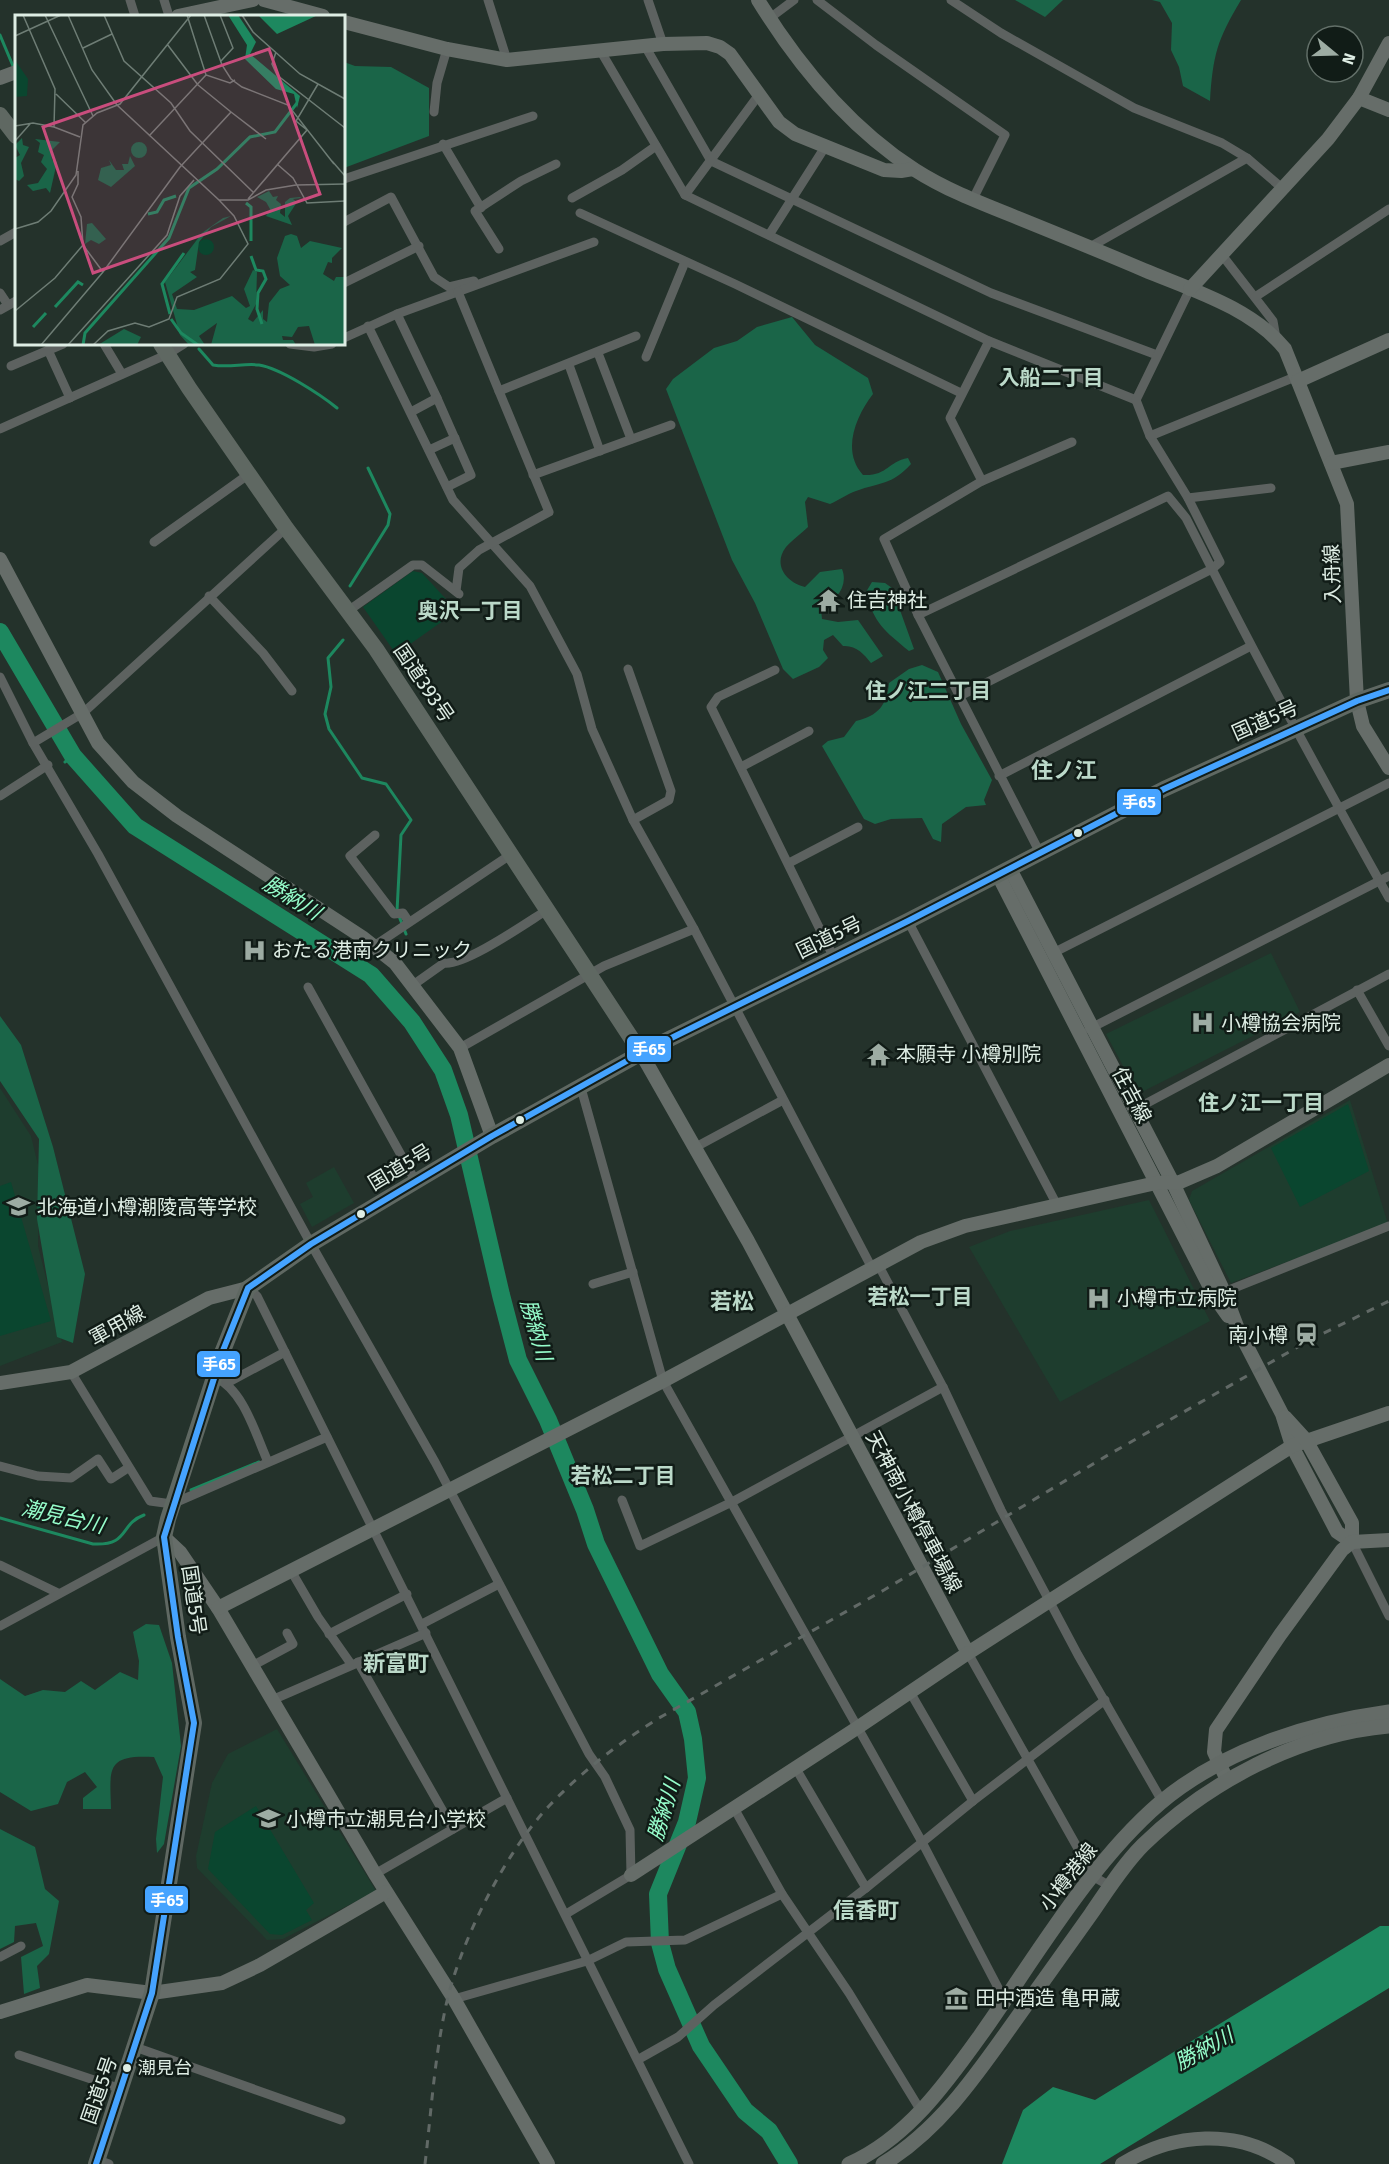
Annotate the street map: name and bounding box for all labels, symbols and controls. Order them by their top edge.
inset map [15,15,345,345]
north arrow [1305,24,1365,84]
text: N [1338,51,1359,67]
district label: 入船二丁目 [999,365,1104,391]
street label: 入舟線 [1319,544,1345,604]
temple icon: 住吉神社 [816,587,842,613]
place label: 住吉神社 [847,588,927,612]
district label: 奥沢一丁目 [418,598,523,624]
street label: 国道393号 [389,639,459,727]
district label: 住ノ江二丁目 [865,678,991,704]
street label: 国道5号 [1228,695,1302,745]
district label: 住ノ江 [1031,757,1097,784]
line badge: 手65 [1116,788,1162,816]
text: 手65 [1122,793,1156,812]
unlabelled marker [1072,827,1084,839]
water label: 勝納川 [258,870,327,927]
street label: 国道5号 [792,911,866,963]
hospital icon: おたる港南クリニック [241,937,267,963]
place label: おたる港南クリニック [272,938,472,962]
hospital icon: 小樽協会病院 [1190,1010,1216,1036]
place label: 小樽協会病院 [1221,1011,1341,1035]
line badge: 手65 [626,1035,672,1063]
text: 手65 [632,1040,666,1059]
temple icon: 本願寺 小樽別院 [865,1041,891,1067]
place label: 本願寺 小樽別院 [896,1042,1041,1066]
street label: 住吉線 [1107,1063,1157,1127]
district label: 住ノ江一丁目 [1198,1090,1324,1116]
unlabelled marker [514,1114,526,1126]
street label: 国道5号 [364,1139,436,1195]
school or university icon: 北海道小樽潮陵高等学校 [6,1194,32,1220]
place label: 北海道小樽潮陵高等学校 [37,1195,257,1219]
unlabelled marker [355,1208,367,1220]
district label: 若松一丁目 [868,1284,973,1310]
hospital icon: 小樽市立病院 [1086,1285,1112,1311]
place label: 小樽市立病院 [1117,1286,1237,1310]
district label: 若松 [710,1288,754,1315]
water label: 勝納川 [515,1296,558,1366]
street label: 軍用線 [85,1300,149,1350]
station icon: 南小樽 [1293,1322,1319,1348]
place label: 南小樽 [1228,1323,1288,1347]
line badge: 手65 [196,1350,241,1378]
text: 手65 [202,1355,236,1374]
street label: 天神南小樽停車場線 [861,1427,967,1597]
district label: 若松二丁目 [571,1463,676,1489]
water label: 潮見台川 [19,1495,109,1540]
street label: 国道5号 [177,1564,211,1636]
district label: 新富町 [363,1650,429,1677]
water label: 勝納川 [642,1774,686,1844]
school or university icon: 小樽市立潮見台小学校 [255,1806,281,1832]
place label: 小樽市立潮見台小学校 [286,1807,486,1831]
street label: 小樽港線 [1034,1838,1102,1916]
line badge: 手65 [144,1885,189,1914]
text: 手65 [150,1891,184,1910]
district label: 信香町 [833,1897,899,1924]
museum icon: 田中酒造 亀甲蔵 [944,1985,970,2011]
place label: 田中酒造 亀甲蔵 [975,1986,1120,2010]
water label: 勝納川 [1170,2021,1240,2076]
street label: 国道5号 [76,2053,122,2127]
place label: 潮見台 [138,2057,192,2079]
marker: 潮見台 [121,2062,133,2074]

